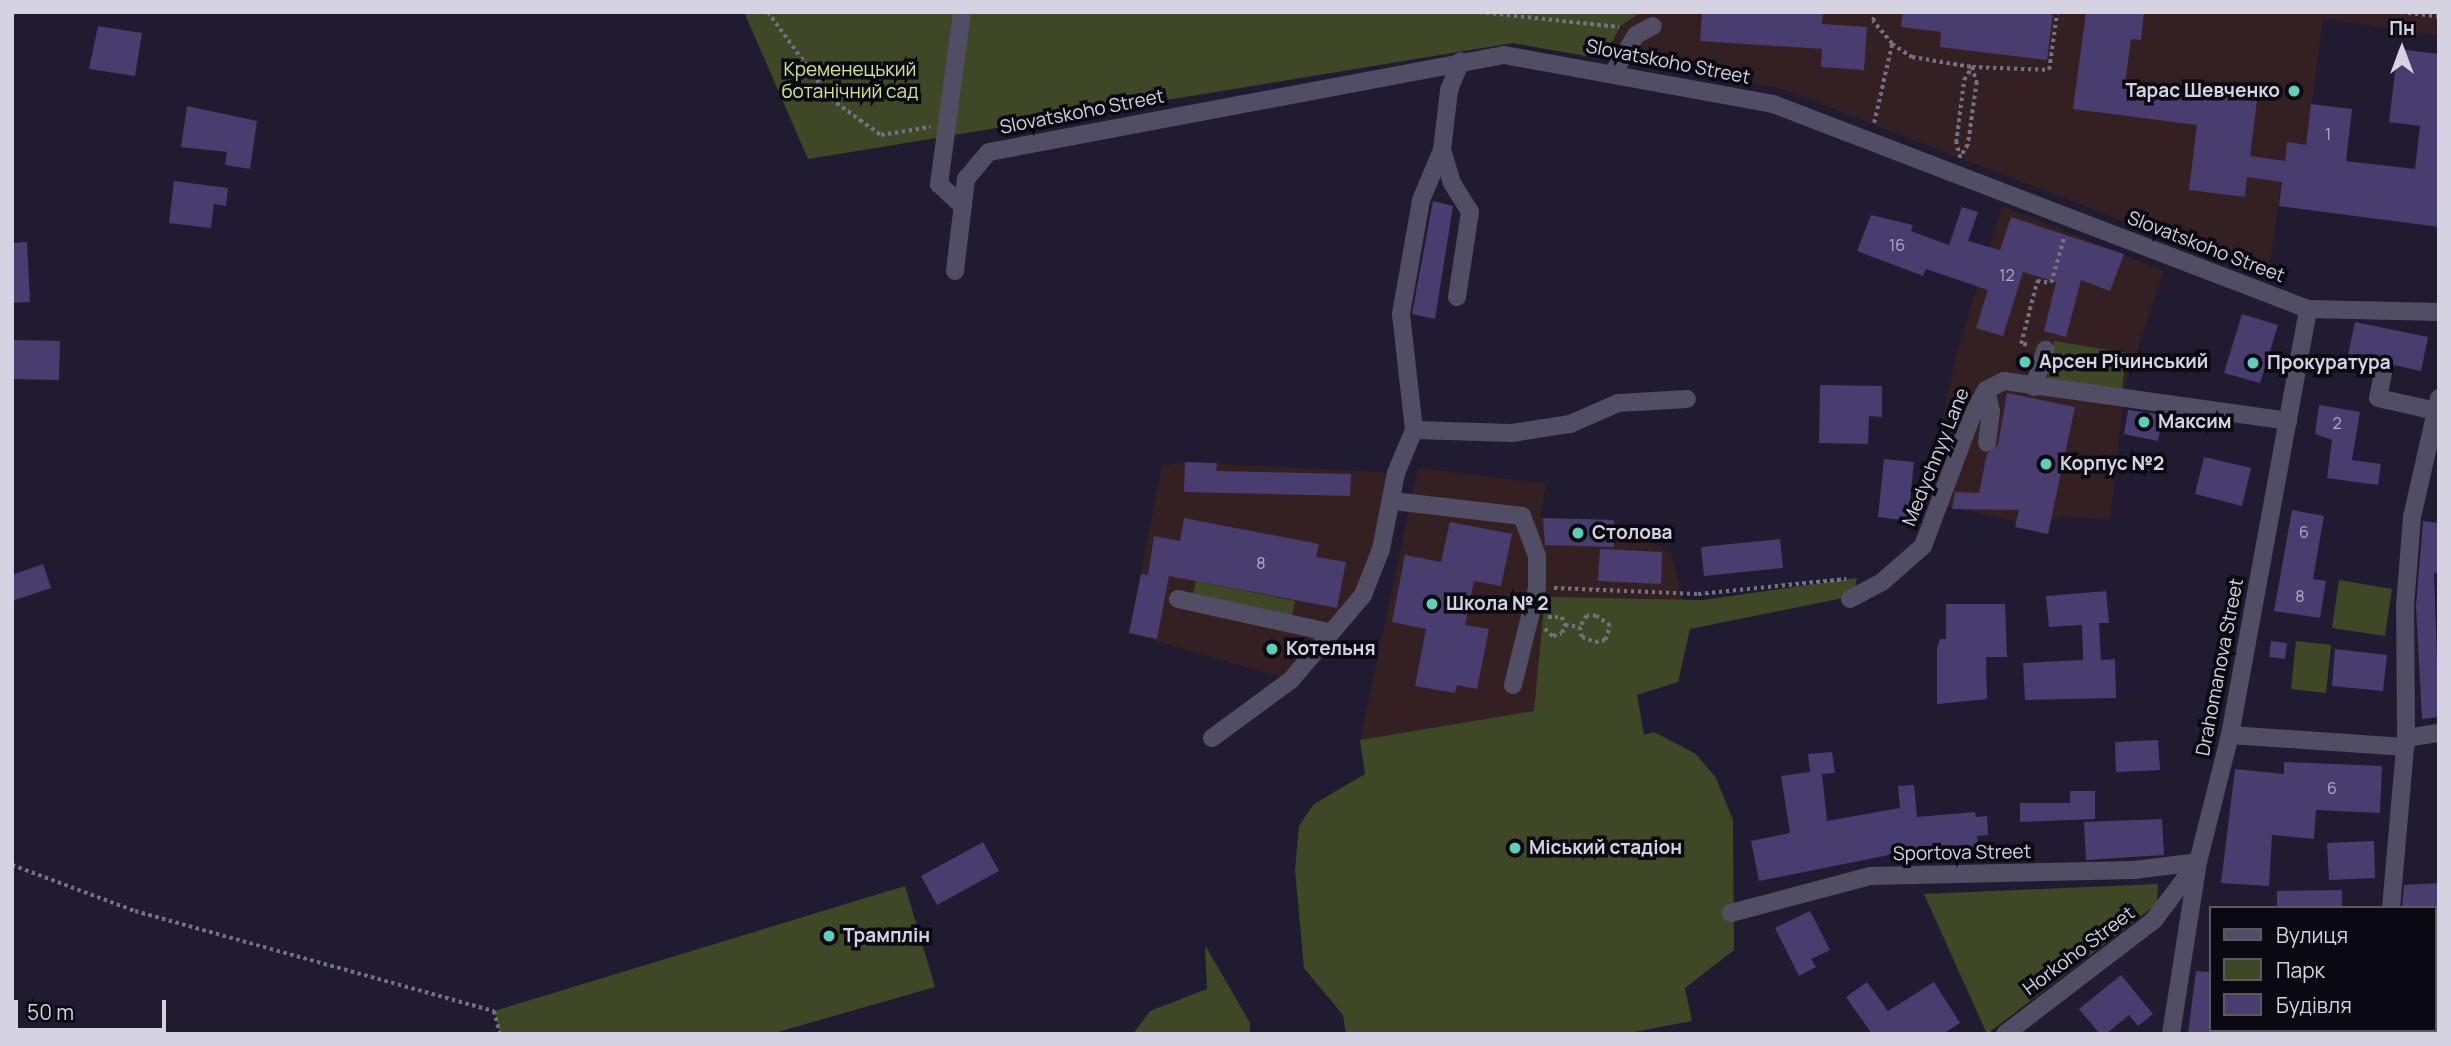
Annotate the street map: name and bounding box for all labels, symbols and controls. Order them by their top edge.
north arrow [2367,14,2437,84]
text: Пн [2389,15,2415,41]
street label: Slovatskoho Street [1584,35,1752,89]
park label: Кременецький ботанічний сад [782,59,918,103]
place label: Тарас Шевченко [2125,80,2280,102]
marker: Тарас Шевченко [2286,83,2302,99]
street label: Slovatskoho Street [998,85,1166,139]
house number: 1 [2325,124,2331,144]
street label: Slovatskoho Street [2124,206,2288,288]
house number: 16 [1889,235,1905,255]
house number: 12 [1999,265,2015,285]
place label: Арсен Річинський [2039,351,2208,373]
place label: Прокуратура [2267,352,2391,374]
marker: Арсен Річинський [2017,354,2033,370]
marker: Прокуратура [2245,355,2261,371]
street label: Medychnyy Lane [1898,385,1974,529]
place label: Максим [2158,411,2231,433]
house number: 2 [2332,413,2342,433]
marker: Максим [2136,414,2152,430]
place label: Корпус №2 [2060,453,2164,475]
marker: Корпус №2 [2038,456,2054,472]
place label: Столова [1592,522,1672,544]
house number: 6 [2299,522,2309,542]
marker: Столова [1570,525,1586,541]
house number: 8 [1256,553,1266,573]
street label: Drahomanova Street [2192,576,2248,758]
house number: 8 [2295,586,2305,606]
place label: Школа № 2 [1446,593,1549,615]
marker: Школа № 2 [1424,596,1440,612]
place label: Котельня [1286,638,1376,660]
marker: Котельня [1264,641,1280,657]
house number: 6 [2327,778,2337,798]
place label: Міський стадіон [1529,837,1682,859]
marker: Міський стадіон [1507,840,1523,856]
street label: Sportova Street [1893,840,2031,866]
street label: Horkoho Street [2019,902,2139,1000]
legend [2210,906,2437,1032]
text: Вулиця [2276,921,2348,949]
place label: Трамплін [843,925,930,947]
marker: Трамплін [821,928,837,944]
text: Парк [2276,956,2325,984]
scale bar [18,986,170,1030]
text: Будівля [2276,991,2352,1019]
text: 50 m [27,998,74,1026]

